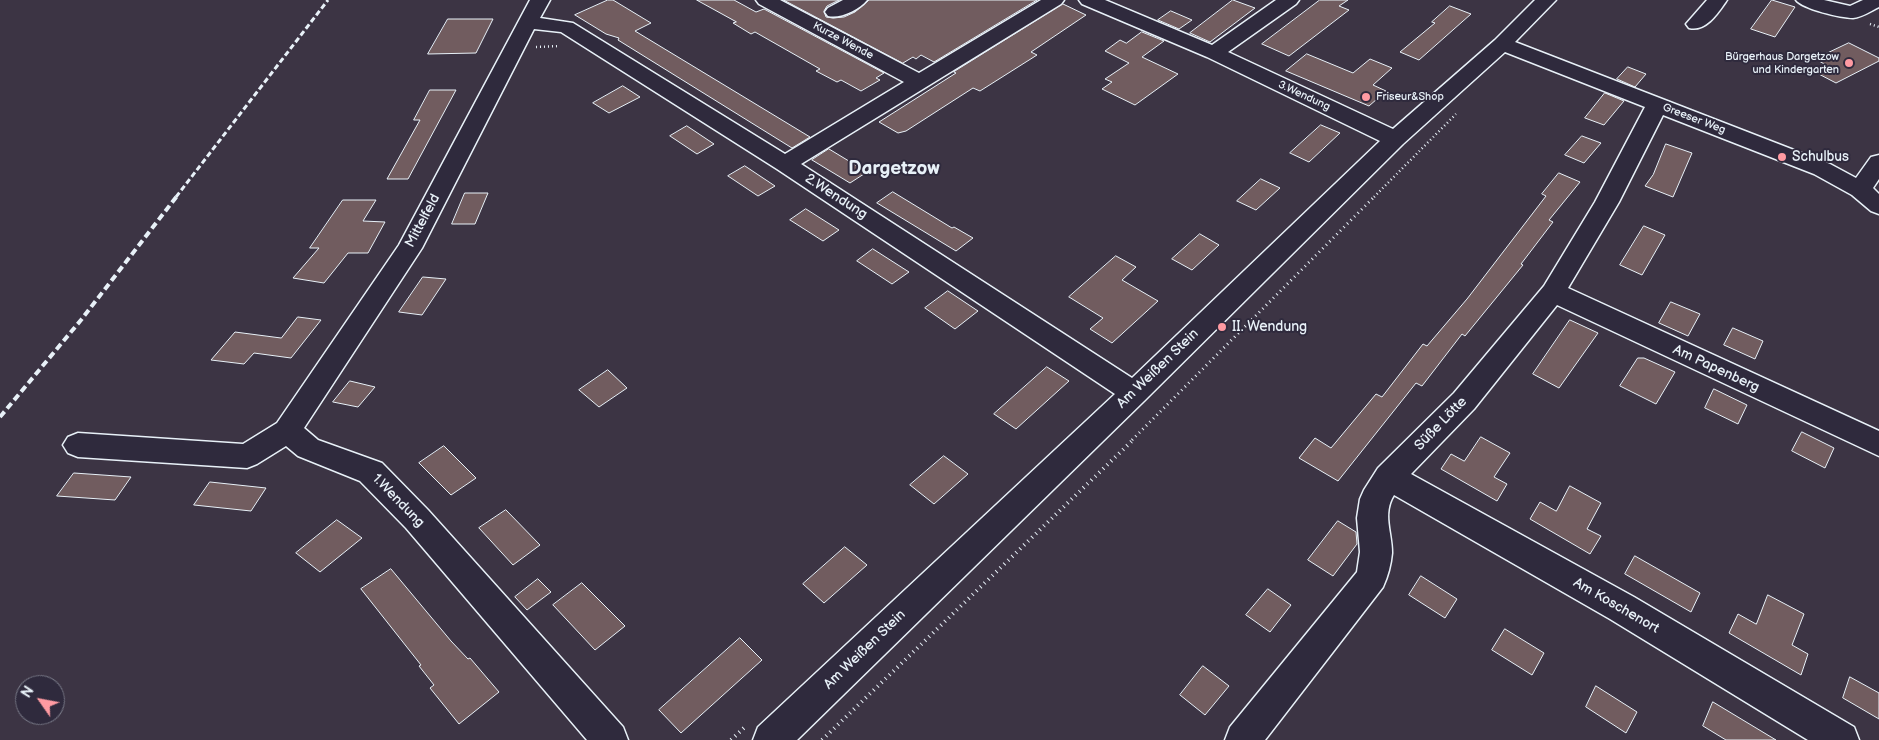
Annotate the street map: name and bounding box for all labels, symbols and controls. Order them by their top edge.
street label: Kurze Wende [810,20,876,62]
place label: Bürgerhaus Dargetzow und Kindergarten [1725,50,1839,76]
marker: Bürgerhaus Dargetzow und Kindergarten [1843,57,1855,69]
street label: 3.Wendung [1276,78,1332,114]
place label: Friseur&Shop [1376,90,1444,104]
marker: Friseur&Shop [1360,91,1372,103]
street label: Greeser Weg [1661,101,1727,137]
place label: Schulbus [1792,149,1849,165]
marker: Schulbus [1776,151,1788,163]
district label: Dargetzow [848,158,940,180]
street label: 2.Wendung [802,171,870,223]
street label: Mittelfeld [402,191,444,251]
place label: II. Wendung [1232,319,1307,335]
marker: II. Wendung [1216,321,1228,333]
street label: Am Weißen Stein [1114,326,1202,412]
street label: Am Papenberg [1670,342,1762,396]
street label: Süße Lötte [1411,394,1471,454]
street label: 1.Wendung [368,471,428,531]
street label: Am Koschenort [1570,575,1662,637]
street label: Am Weißen Stein [821,607,909,693]
north arrow [15,675,65,725]
text: N [18,683,38,701]

